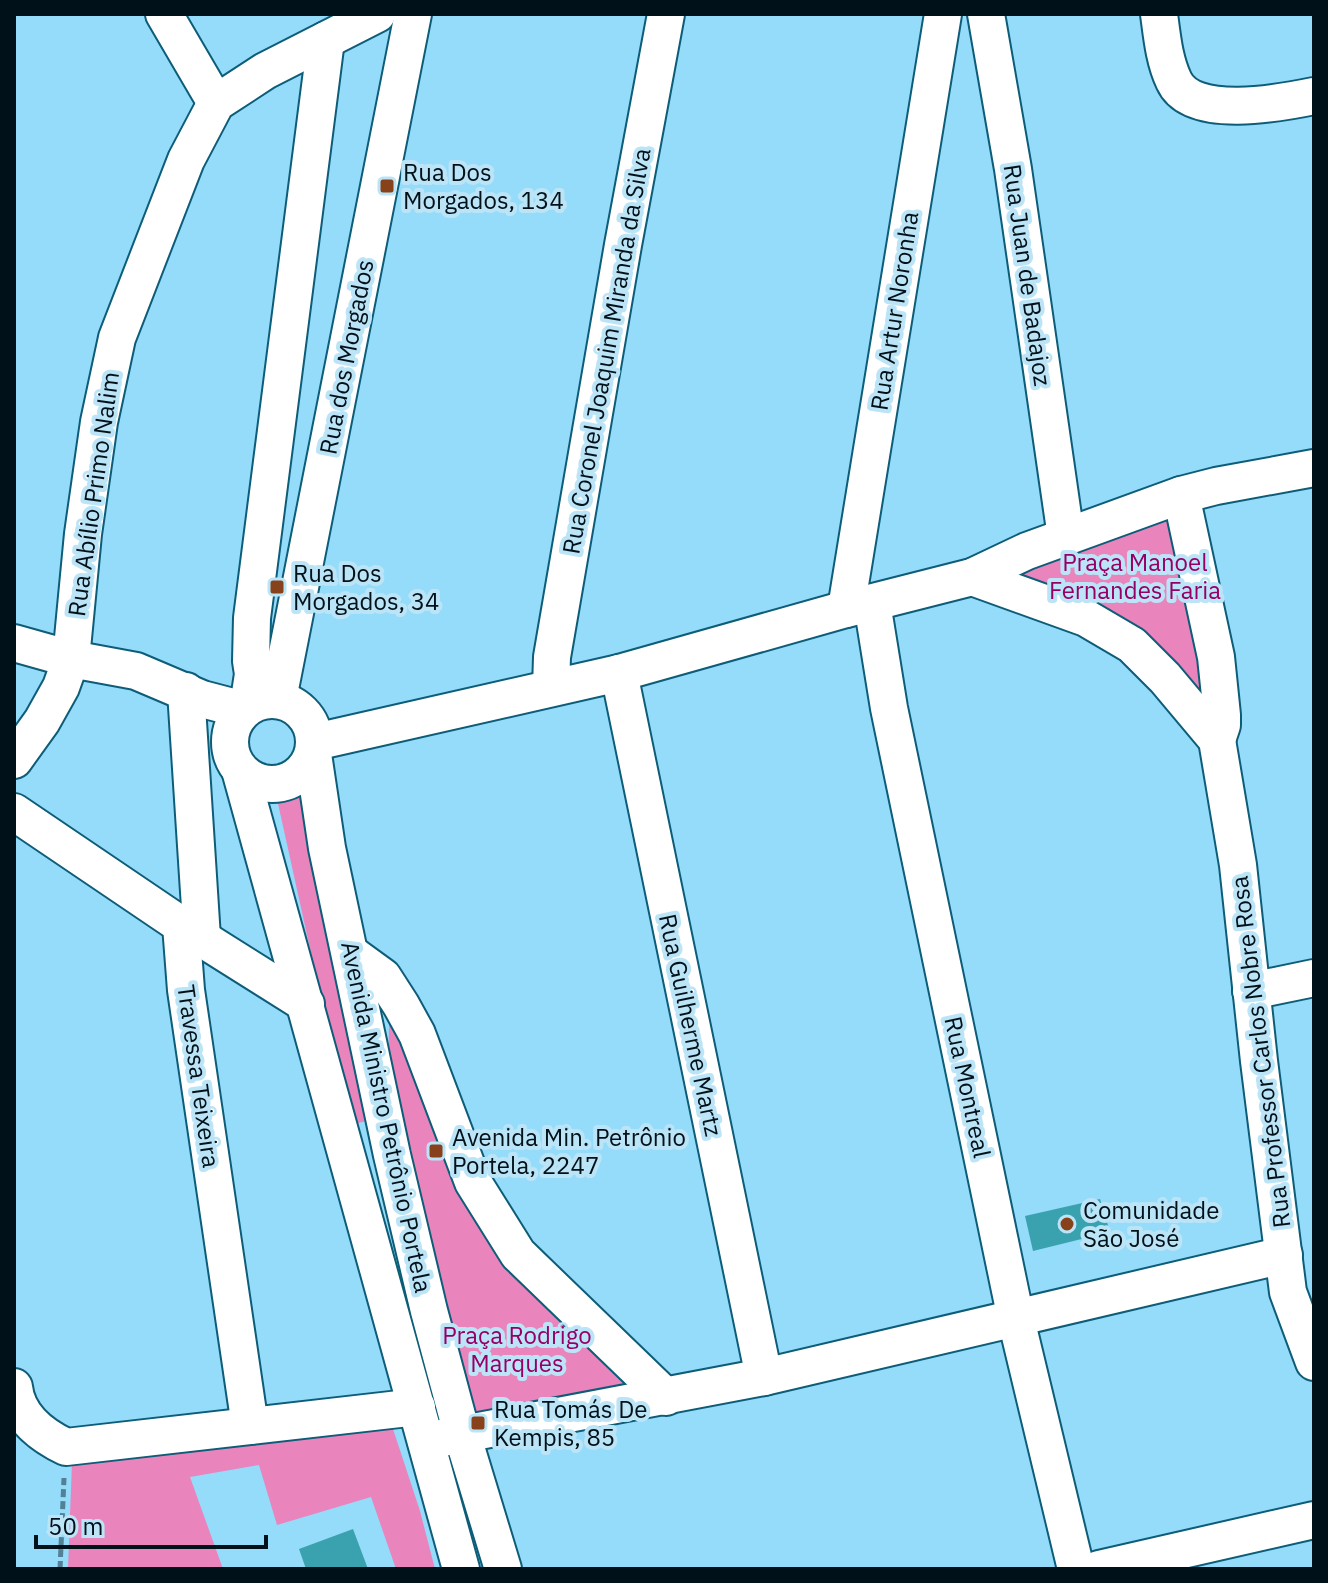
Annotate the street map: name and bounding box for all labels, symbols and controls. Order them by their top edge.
street label: Rua Coronel Joaquim Miranda da Silva [554,145,658,557]
place label: Rua Dos Morgados, 134 [403,156,564,216]
street label: Rua Juan de Badajoz [997,162,1059,388]
marker: Rua Dos Morgados, 134 [378,177,396,195]
street label: Rua Artur Noronha [862,209,926,413]
street label: Rua dos Morgados [311,257,381,457]
street label: Rua Abílio Primo Nalim [60,370,126,618]
park label: Praça Manoel Fernandes Faria [1049,546,1221,606]
place label: Rua Dos Morgados, 34 [293,557,440,617]
marker: Rua Dos Morgados, 34 [268,578,286,596]
street label: Rua Professor Carlos Nobre Rosa [1223,874,1297,1230]
street label: Rua Guilherme Martz [652,911,730,1139]
street label: Avenida Ministro Petrônio Portela [334,938,440,1296]
street label: Travessa Teixeira [170,982,228,1170]
street label: Rua Montreal [937,1013,999,1161]
place label: Avenida Min. Petrônio Portela, 2247 [452,1121,686,1181]
marker: Avenida Min. Petrônio Portela, 2247 [427,1142,445,1160]
place label: Comunidade São José [1083,1194,1219,1254]
marker: Comunidade São José [1058,1215,1076,1233]
park label: Praça Rodrigo Marques [442,1319,592,1379]
place label: Rua Tomás De Kempis, 85 [494,1393,647,1453]
marker: Rua Tomás De Kempis, 85 [469,1414,487,1432]
scale bar [36,1499,266,1549]
text: 50 m [48,1510,103,1542]

